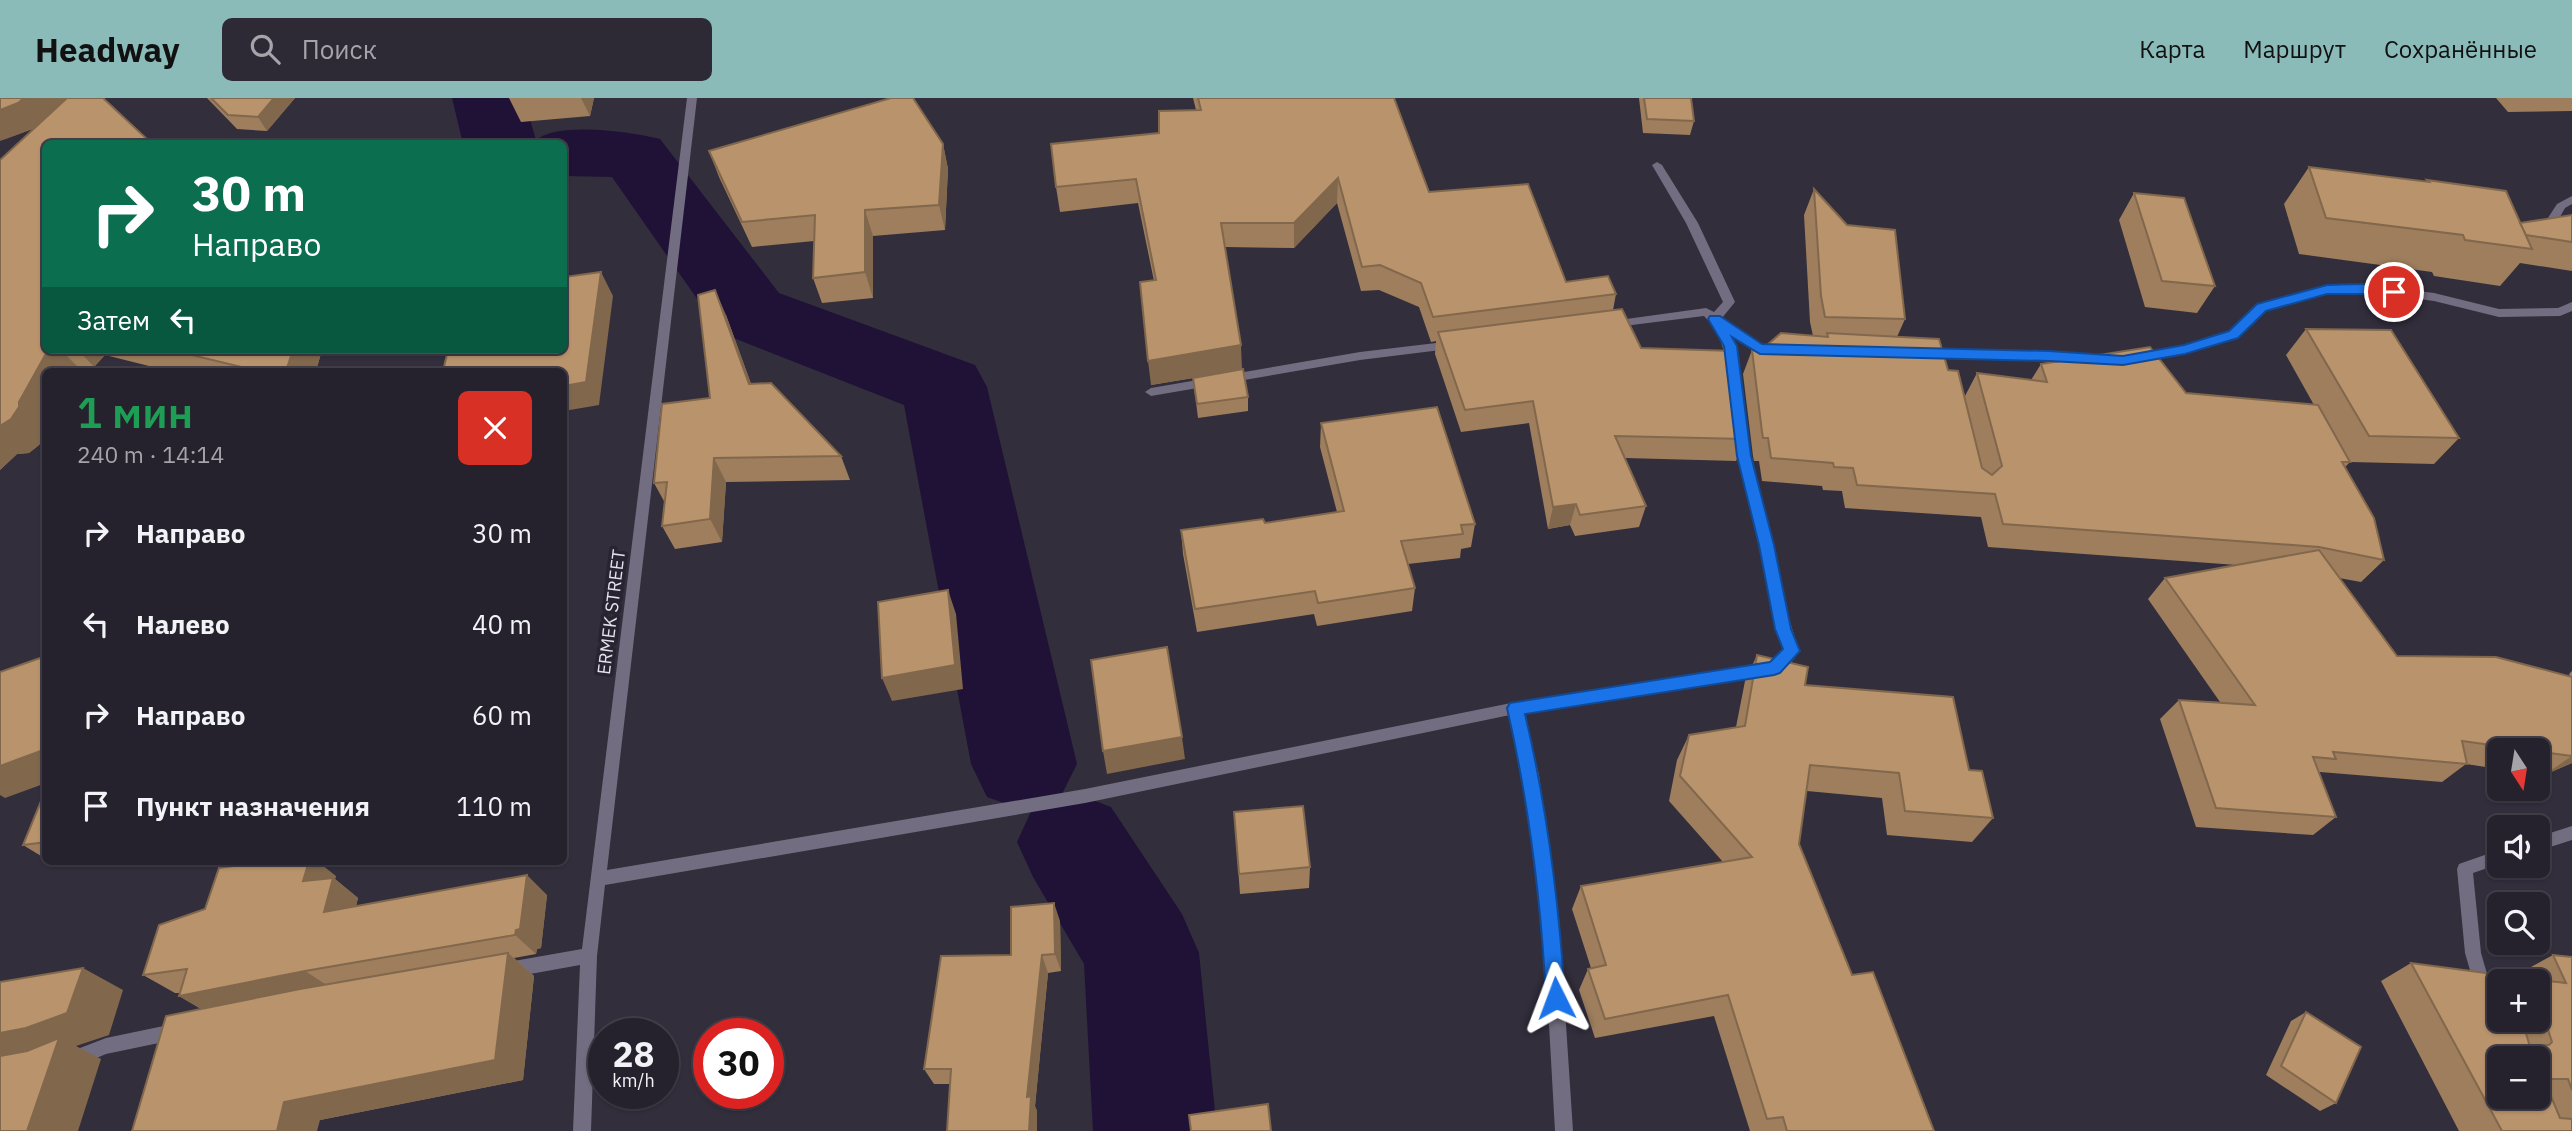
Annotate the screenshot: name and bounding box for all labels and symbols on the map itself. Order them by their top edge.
pin [2364,262,2424,322]
street label: ERMEK STREET [592,548,630,676]
north arrow [2487,738,2550,802]
position arrow [1519,961,1593,1035]
speed limit sign: 30 [693,1018,784,1109]

